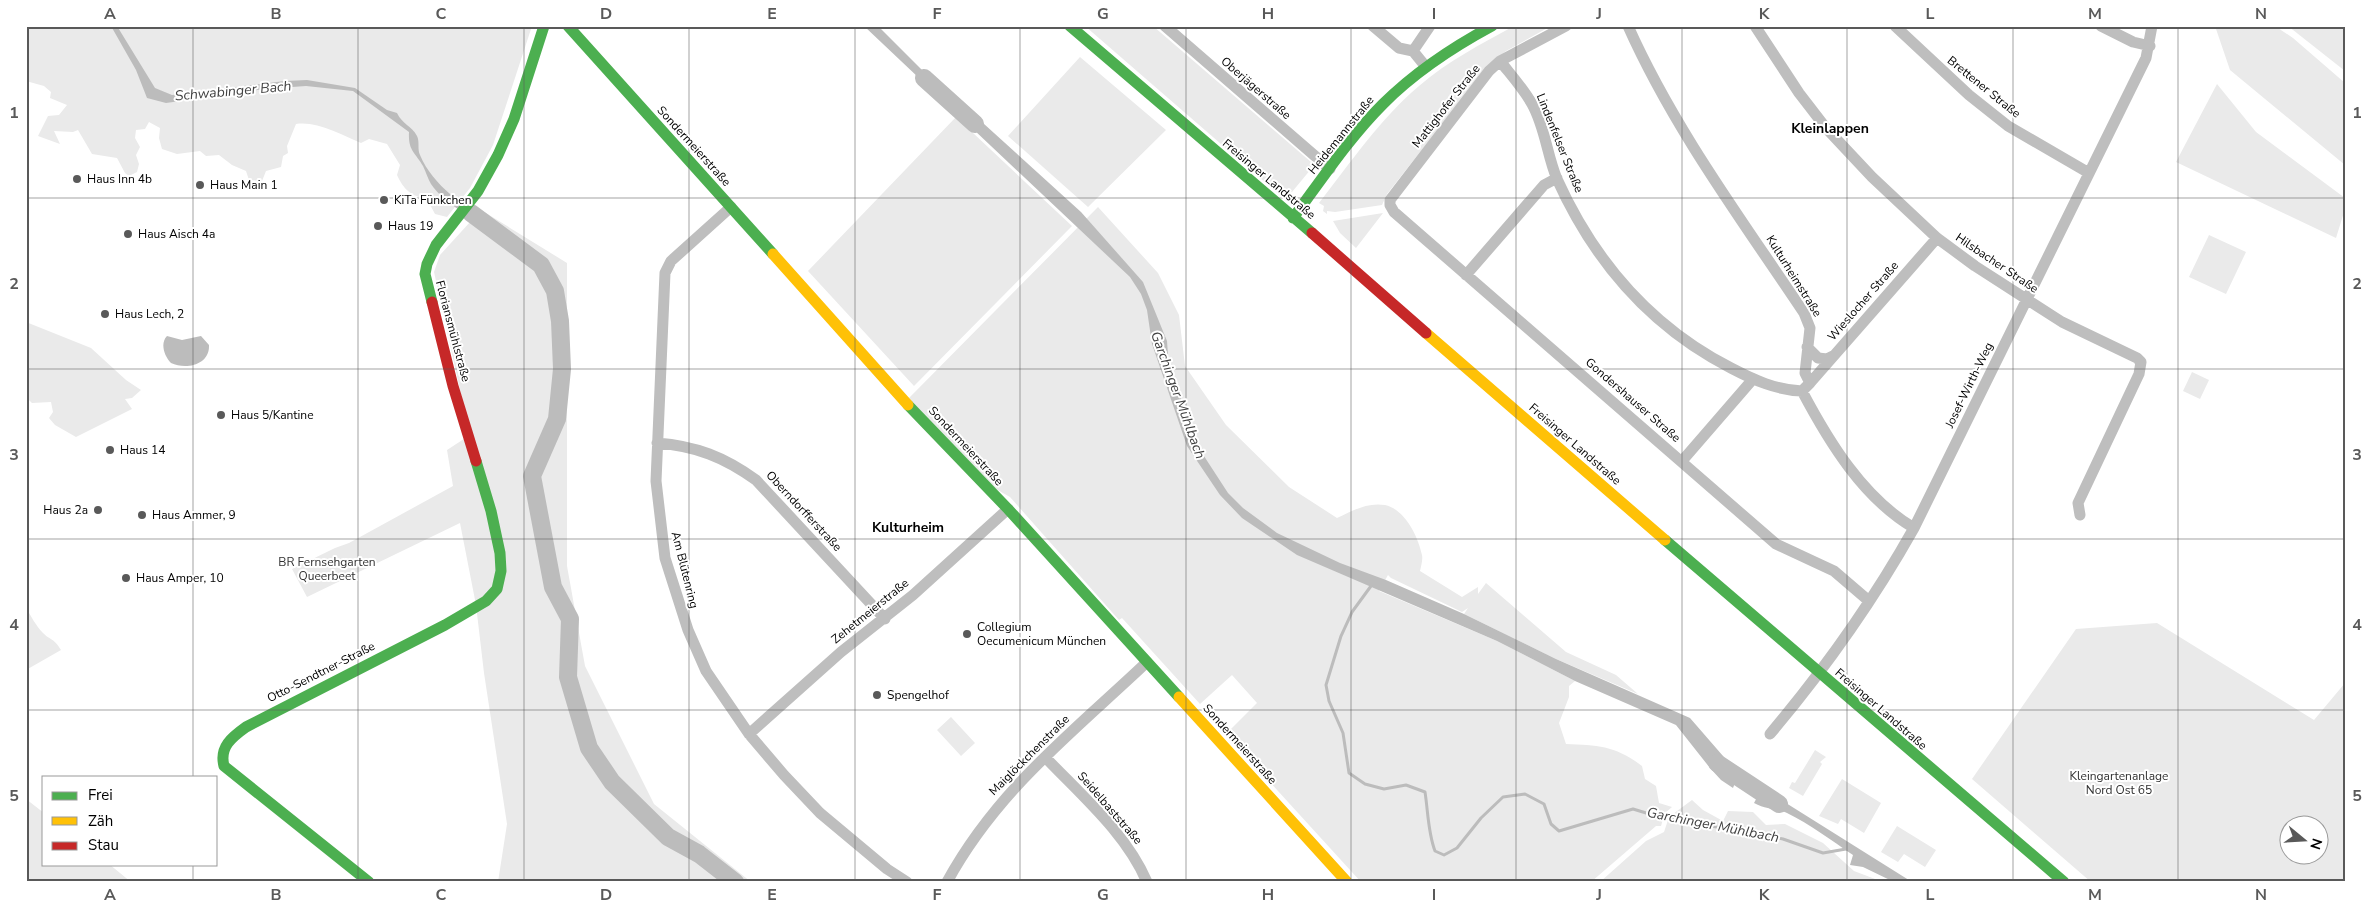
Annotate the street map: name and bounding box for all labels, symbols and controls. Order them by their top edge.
text: A [104,3,116,25]
text: B [270,3,282,25]
text: C [436,3,447,25]
text: D [600,3,612,25]
text: E [767,3,777,25]
text: F [933,3,942,25]
text: G [1097,3,1109,25]
text: H [1262,3,1274,25]
text: I [1432,3,1436,25]
text: J [1595,3,1602,25]
text: K [1759,3,1771,25]
text: L [1926,3,1935,25]
text: M [2088,3,2102,25]
text: N [2255,3,2267,25]
street label: Oberjägerstraße [1218,53,1294,123]
street label: Brettener Straße [1944,53,2024,121]
street label: Mattighofer Straße [1408,61,1484,151]
water label: Schwabinger Bach [174,76,292,106]
street label: Lindenfelser Straße [1533,91,1587,195]
street label: Heidemannstraße [1305,93,1377,177]
text: 1 [9,102,19,124]
street label: Sondermeierstraße [654,102,734,190]
text: 1 [2352,102,2362,124]
district label: Kleinlappen [1791,119,1869,138]
street label: Freisinger Landstraße [1219,135,1319,223]
place label: Haus Inn 4b [87,171,152,187]
marker: Haus Inn 4b [71,173,83,185]
place label: Haus Main 1 [210,177,278,193]
marker: Haus Main 1 [194,179,206,191]
place label: KiTa Fünkchen [394,192,471,208]
marker: KiTa Fünkchen [378,194,390,206]
place label: Haus 19 [388,218,433,234]
marker: Haus 19 [372,220,384,232]
place label: Haus Aisch 4a [138,226,215,242]
marker: Haus Aisch 4a [122,228,134,240]
street label: Hilsbacher Straße [1952,229,2042,297]
street label: Kulturheimstraße [1762,232,1826,320]
street label: Wieslocher Straße [1824,258,1902,344]
text: 2 [9,273,19,295]
text: 2 [2352,273,2362,295]
street label: Floriansmühlstraße [432,279,474,383]
place label: Haus Lech, 2 [115,306,184,322]
marker: Haus Lech, 2 [99,308,111,320]
water label: Garchinger Mühlbach [1146,329,1210,461]
street label: Josef-Wirth-Weg [1941,340,1997,431]
street label: Gondershauser Straße [1582,354,1684,446]
street label: Freisinger Landstraße [1526,400,1624,488]
street label: Sondermeierstraße [925,403,1007,489]
place label: Haus 5/Kantine [231,407,314,423]
marker: Haus 5/Kantine [215,409,227,421]
place label: Haus 14 [120,442,165,458]
text: 3 [9,444,19,466]
marker: Haus 14 [104,444,116,456]
text: 3 [2352,444,2362,466]
street label: Oberndorfferstraße [763,467,845,555]
place label: Haus 2a [43,502,88,518]
marker: Haus 2a [92,504,104,516]
place label: Haus Ammer, 9 [152,507,236,523]
marker: Haus Ammer, 9 [136,509,148,521]
district label: Kulturheim [872,518,944,537]
street label: Am Blütenring [668,530,702,610]
park label: BR Fernsehgarten Queerbeet [278,554,376,584]
place label: Haus Amper, 10 [136,570,224,586]
marker: Haus Amper, 10 [120,572,132,584]
street label: Zehetmeierstraße [828,575,912,647]
text: 4 [9,614,19,636]
text: 4 [2352,614,2362,636]
place label: Collegium Oecumenicum München [977,619,1106,649]
marker: Collegium Oecumenicum München [961,628,973,640]
street label: Otto-Sendtner-Straße [264,638,378,706]
street label: Freisinger Landstraße [1832,665,1930,753]
place label: Spengelhof [887,687,950,703]
marker: Spengelhof [871,689,883,701]
street label: Sondermeierstraße [1200,700,1280,788]
street label: Maiglöckchenstraße [985,711,1073,799]
street label: Seidelbaststraße [1074,768,1146,848]
park label: Kleingartenanlage Nord Ost 65 [2070,768,2168,798]
legend [42,776,218,866]
text: 5 [9,785,19,807]
text: Frei [88,785,113,805]
text: 5 [2352,785,2362,807]
water label: Garchinger Mühlbach [1645,803,1781,847]
text: Zäh [88,811,113,831]
north arrow [2278,816,2328,866]
text: Stau [88,835,119,855]
text: N [2305,836,2327,852]
text: A [104,884,116,906]
text: B [270,884,282,906]
text: C [436,884,447,906]
text: D [600,884,612,906]
text: E [767,884,777,906]
text: F [933,884,942,906]
text: G [1097,884,1109,906]
text: H [1262,884,1274,906]
text: I [1432,884,1436,906]
text: J [1595,884,1602,906]
text: K [1759,884,1771,906]
text: L [1926,884,1935,906]
text: M [2088,884,2102,906]
text: N [2255,884,2267,906]

